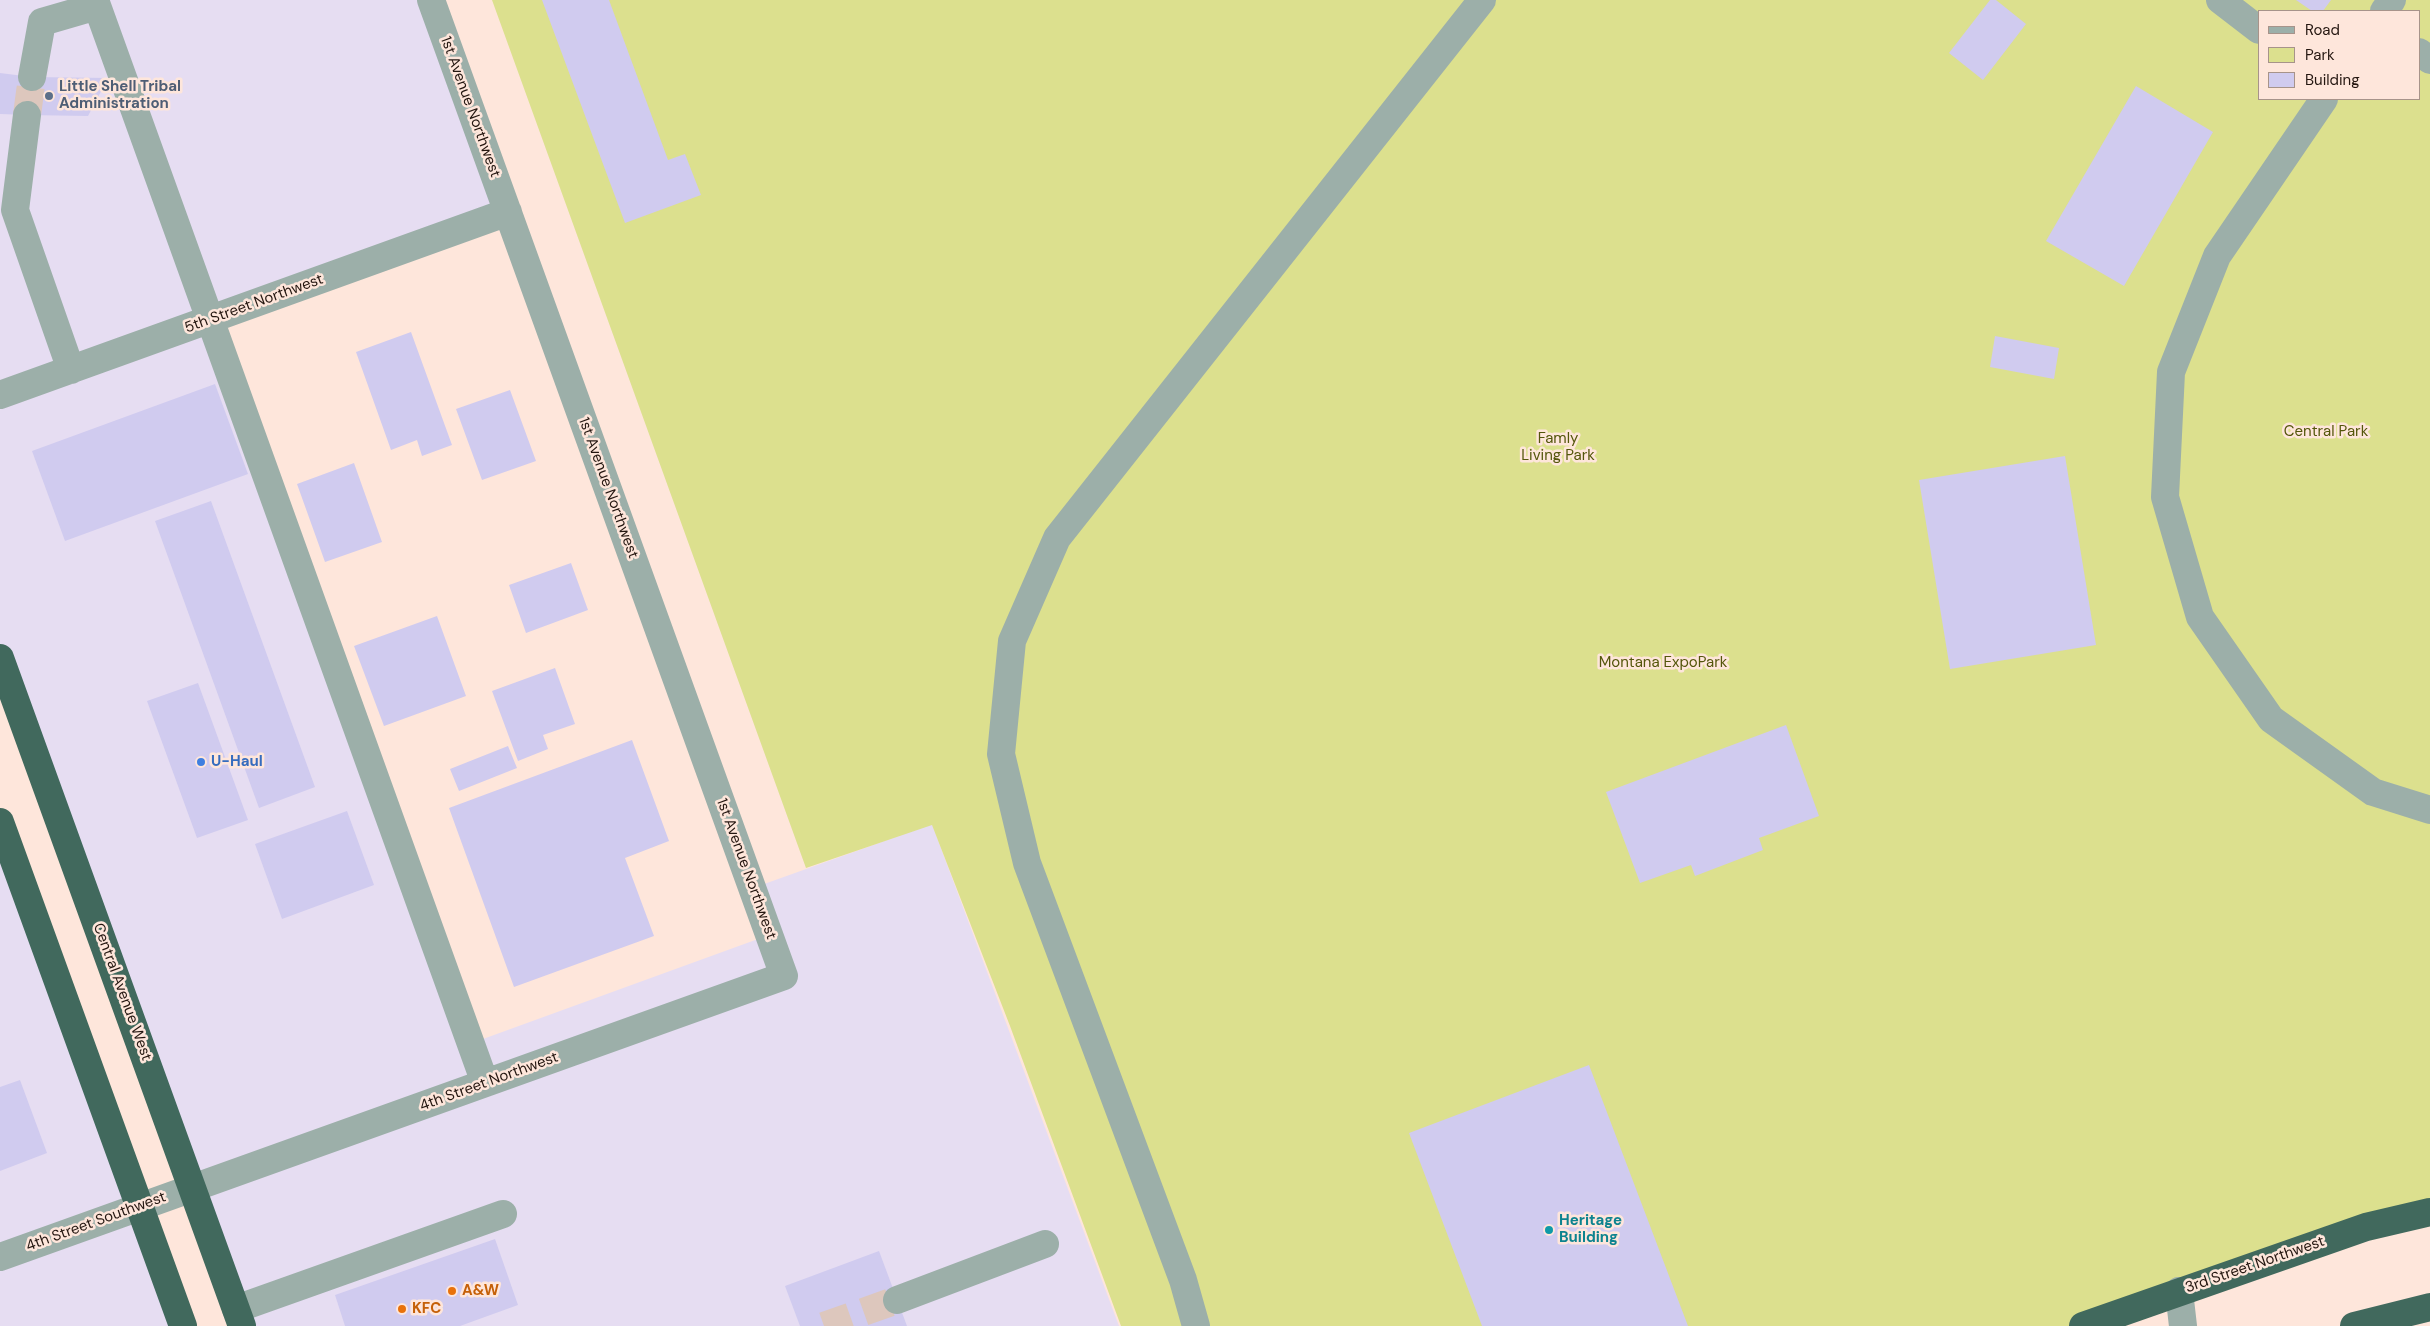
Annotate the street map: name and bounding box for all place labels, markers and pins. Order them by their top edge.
place label: Little Shell Tribal Administration [59,78,181,113]
marker: Little Shell Tribal Administration [43,90,55,102]
place label: U-Haul [211,753,263,771]
marker: U-Haul [195,756,207,768]
place label: Heritage Building [1559,1212,1622,1247]
marker: Heritage Building [1543,1224,1555,1236]
place label: A&W [462,1282,499,1300]
marker: A&W [446,1285,458,1297]
place label: KFC [412,1300,441,1318]
marker: KFC [396,1303,408,1315]

